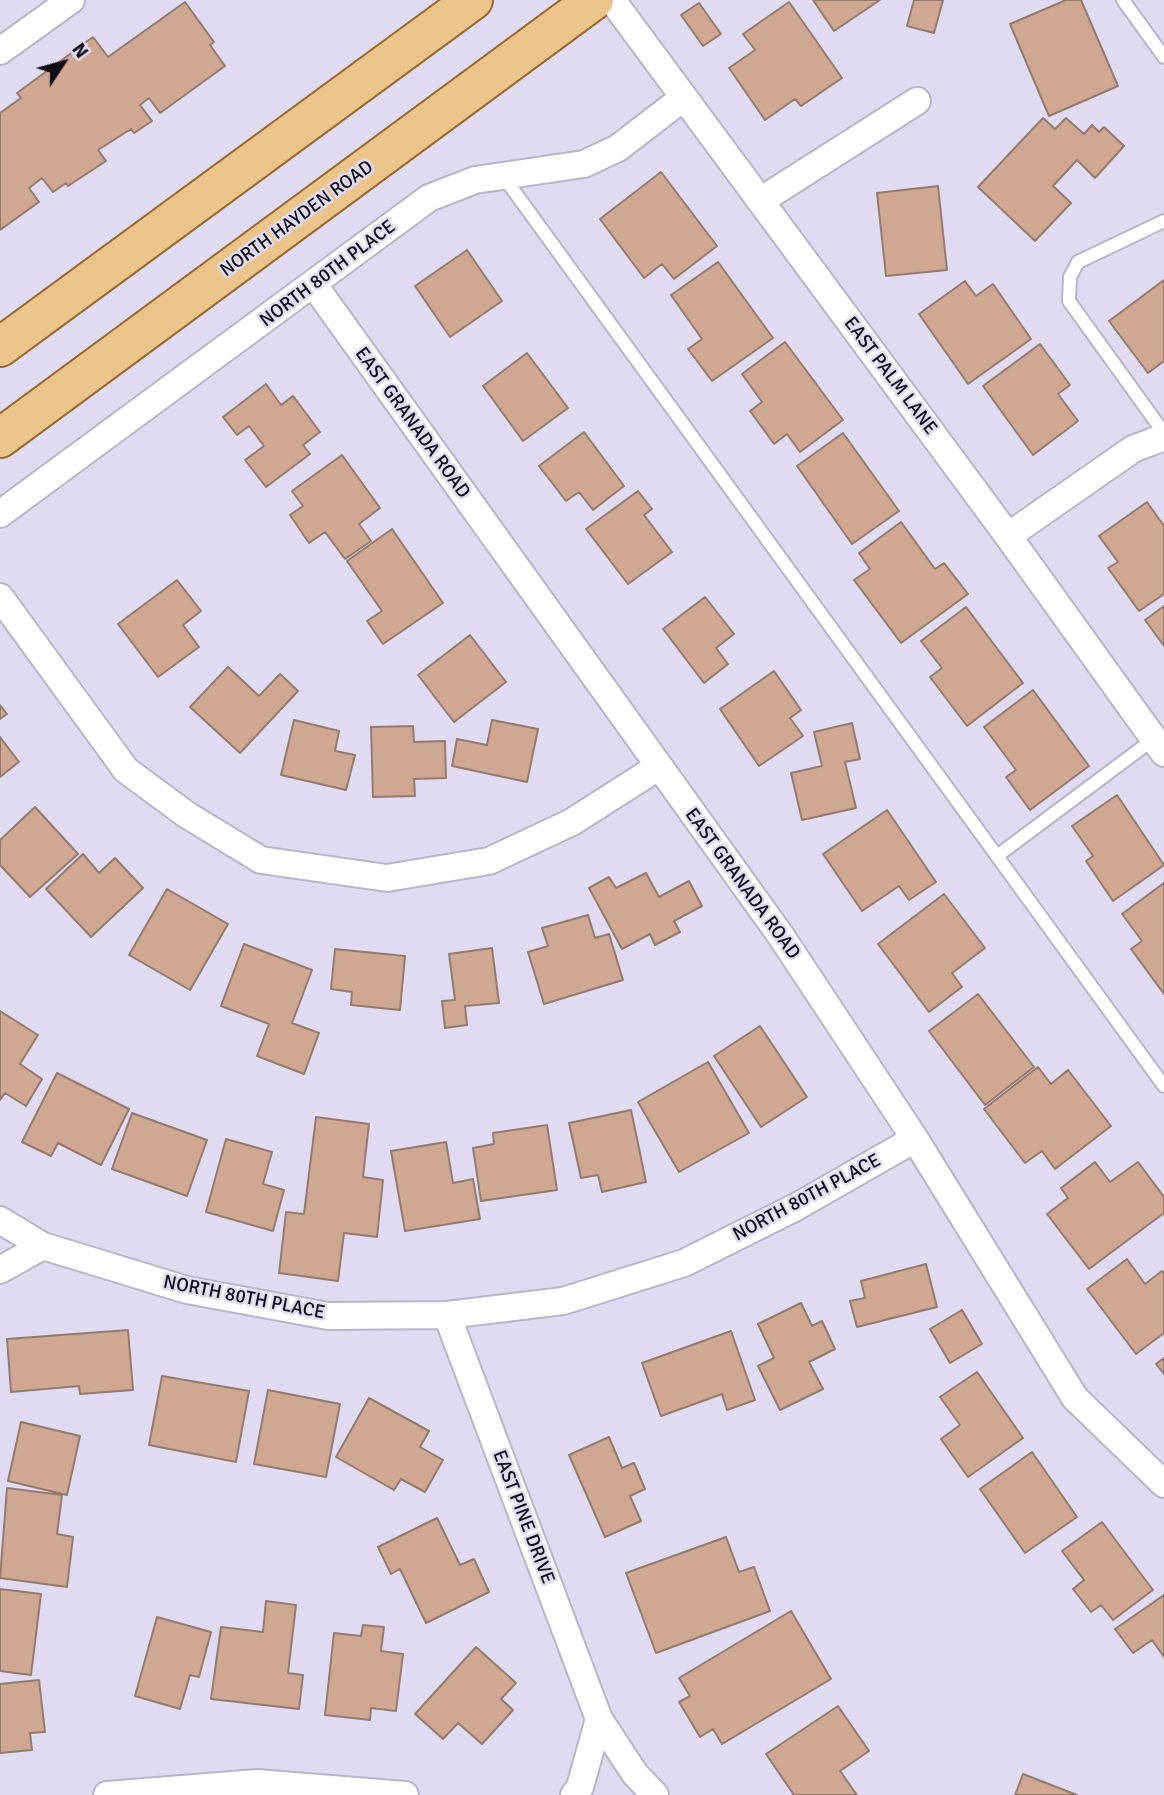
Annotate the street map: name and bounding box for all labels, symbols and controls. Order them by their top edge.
north arrow [28,28,98,98]
text: N [66,38,94,63]
street label: NORTH HAYDEN ROAD [216,156,378,282]
street label: NORTH 80TH PLACE [256,216,400,332]
street label: EAST PALM LANE [838,313,942,439]
street label: EAST GRANADA ROAD [350,343,474,503]
street label: EAST GRANADA ROAD [680,804,804,964]
street label: NORTH 80TH PLACE [729,1149,885,1247]
street label: NORTH 80TH PLACE [161,1271,327,1325]
street label: EAST PINE DRIVE [487,1447,559,1587]

